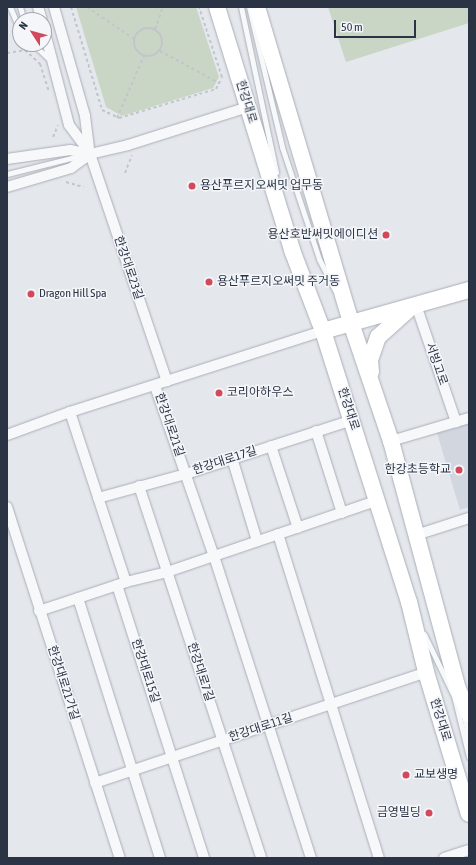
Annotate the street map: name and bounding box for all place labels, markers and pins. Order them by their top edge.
place label: 용산푸르지오써밋 업무동 [200,179,323,193]
marker: 용산푸르지오써밋 업무동 [187,181,197,191]
place label: 용산호반써밋에이디션 [268,228,378,242]
marker: 용산호반써밋에이디션 [381,230,391,240]
place label: 용산푸르지오써밋 주거동 [217,275,340,289]
marker: 용산푸르지오써밋 주거동 [204,277,214,287]
place label: Dragon Hill Spa [39,287,107,301]
marker: Dragon Hill Spa [26,289,36,299]
place label: 코리아하우스 [227,386,293,400]
marker: 코리아하우스 [214,388,224,398]
place label: 한강초등학교 [385,463,451,477]
marker: 한강초등학교 [454,465,464,475]
place label: 교보생명 [414,768,458,782]
marker: 교보생명 [401,770,411,780]
place label: 금영빌딩 [377,806,421,820]
marker: 금영빌딩 [424,808,434,818]

